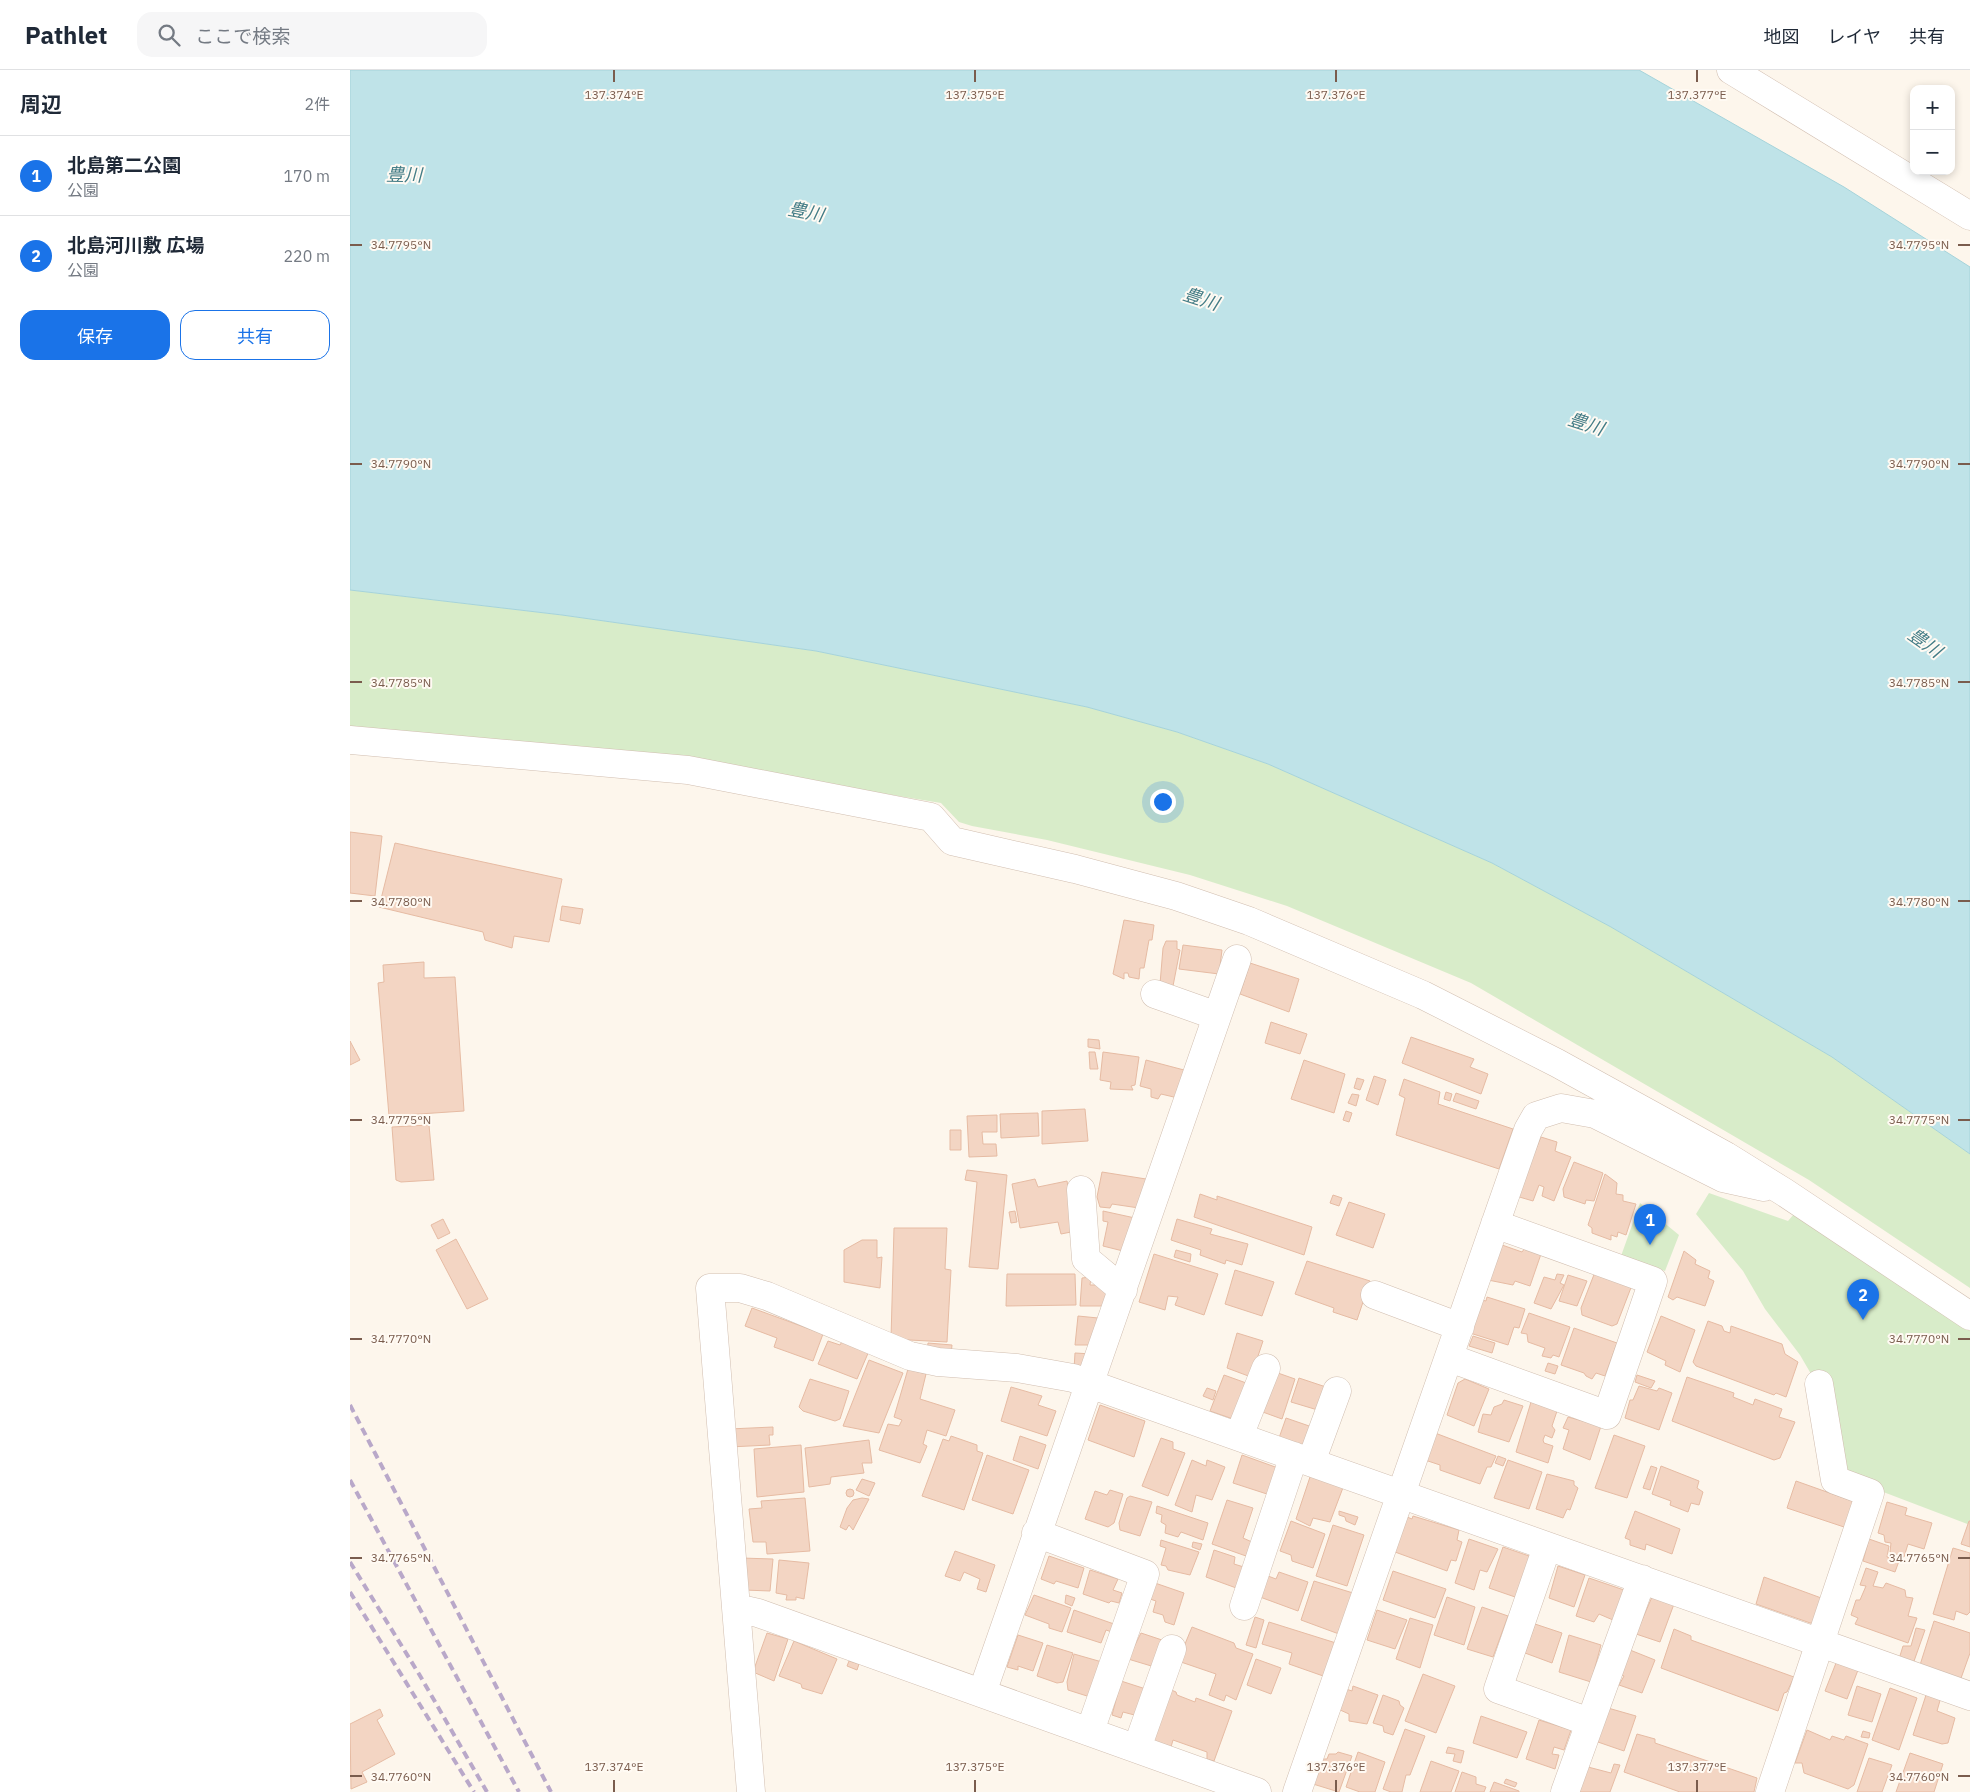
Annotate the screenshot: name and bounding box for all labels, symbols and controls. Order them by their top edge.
search box [137,12,487,57]
text: Pathlet [25,19,107,51]
icon: search [155,21,183,49]
text: ここで検索 [195,24,290,48]
text: 地図 [1764,25,1800,48]
text: レイヤ [1828,25,1881,48]
text: 共有 [1909,25,1945,48]
map controls [1910,85,1955,175]
button: + [1910,85,1955,130]
text: 137.374°E [584,87,644,102]
text: 137.375°E [945,87,1005,102]
text: 137.376°E [1306,87,1366,102]
text: 137.377°E [1667,87,1727,102]
text: 周辺 [20,90,62,118]
text: 2件 [304,94,330,114]
button: − [1910,130,1955,175]
text: 北島第二公園 [67,153,181,177]
water label: 豊川 [386,163,424,186]
text: 1 [31,166,41,186]
text: 170 m [283,166,330,186]
text: 公園 [67,180,99,200]
water label: 豊川 [786,197,828,227]
text: 北島河川敷 広場 [67,233,205,257]
text: 34.7795°N [371,237,431,252]
text: 34.7795°N [1889,237,1949,252]
text: 2 [31,246,41,266]
text: 220 m [283,246,330,266]
text: 公園 [67,260,99,280]
water label: 豊川 [1180,282,1224,316]
button: 保存 [20,310,170,360]
button: 共有 [180,310,330,360]
water label: 豊川 [1565,407,1609,441]
text: 34.7790°N [371,456,431,471]
text: 34.7790°N [1889,456,1949,471]
water label: 豊川 [1904,623,1948,663]
text: 34.7785°N [371,675,431,690]
text: 34.7785°N [1889,675,1949,690]
your location [1150,789,1176,815]
text: 34.7780°N [371,894,431,909]
text: 34.7780°N [1889,894,1949,909]
text: 34.7775°N [371,1112,431,1127]
text: 34.7775°N [1889,1112,1949,1127]
pin: 1 [1634,1204,1666,1245]
pin: 2 [1847,1279,1879,1320]
text: 34.7770°N [371,1331,431,1346]
text: 34.7770°N [1889,1331,1949,1346]
text: 34.7765°N [371,1550,431,1565]
text: 34.7765°N [1889,1550,1949,1565]
text: 137.374°E [584,1759,644,1774]
text: 137.375°E [945,1759,1005,1774]
text: 137.376°E [1306,1759,1366,1774]
text: 137.377°E [1667,1759,1727,1774]
text: 34.7760°N [371,1769,431,1784]
text: 34.7760°N [1889,1769,1949,1784]

